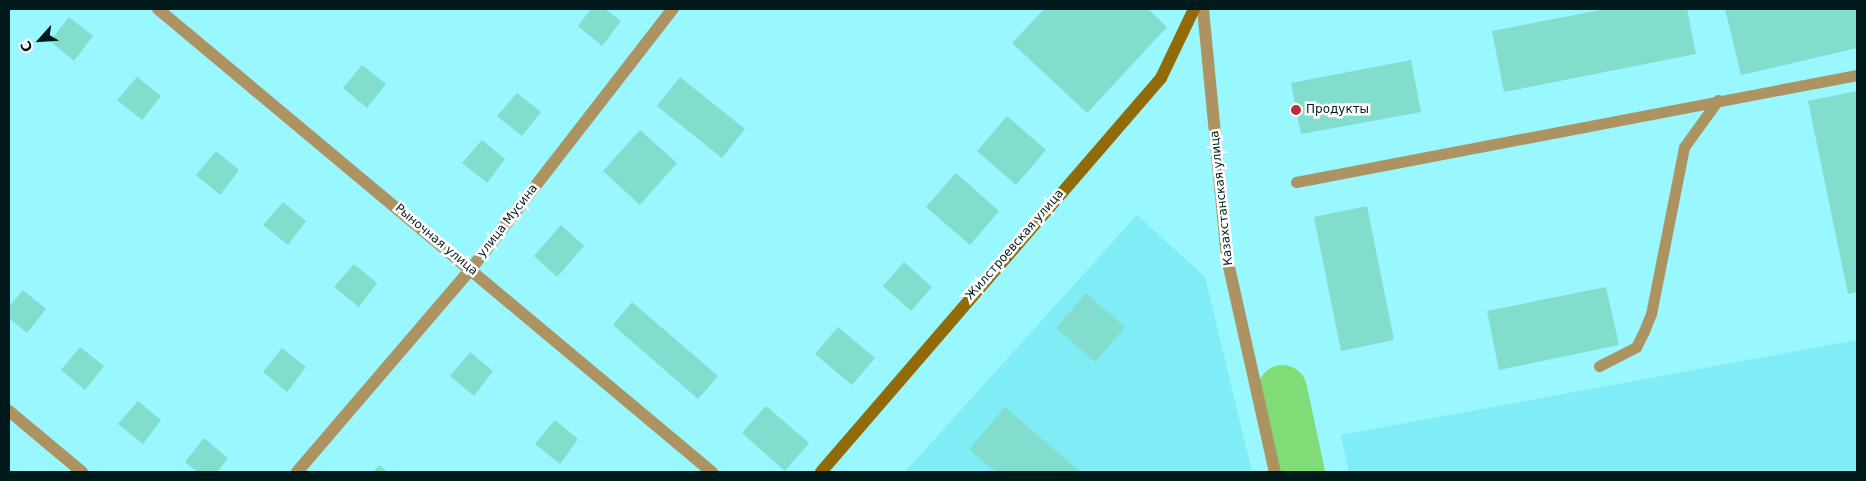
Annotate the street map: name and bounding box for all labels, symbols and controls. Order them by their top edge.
north arrow [15,15,65,65]
text: С [17,38,36,55]
place label: Продукты [1306,103,1369,117]
marker: Продукты [1290,104,1302,116]
street label: Казахстанская улица [1208,130,1236,266]
street label: улица Мусина [475,182,541,260]
street label: Жилстроевская улица [963,187,1067,303]
street label: Рыночная улица [392,201,480,279]

